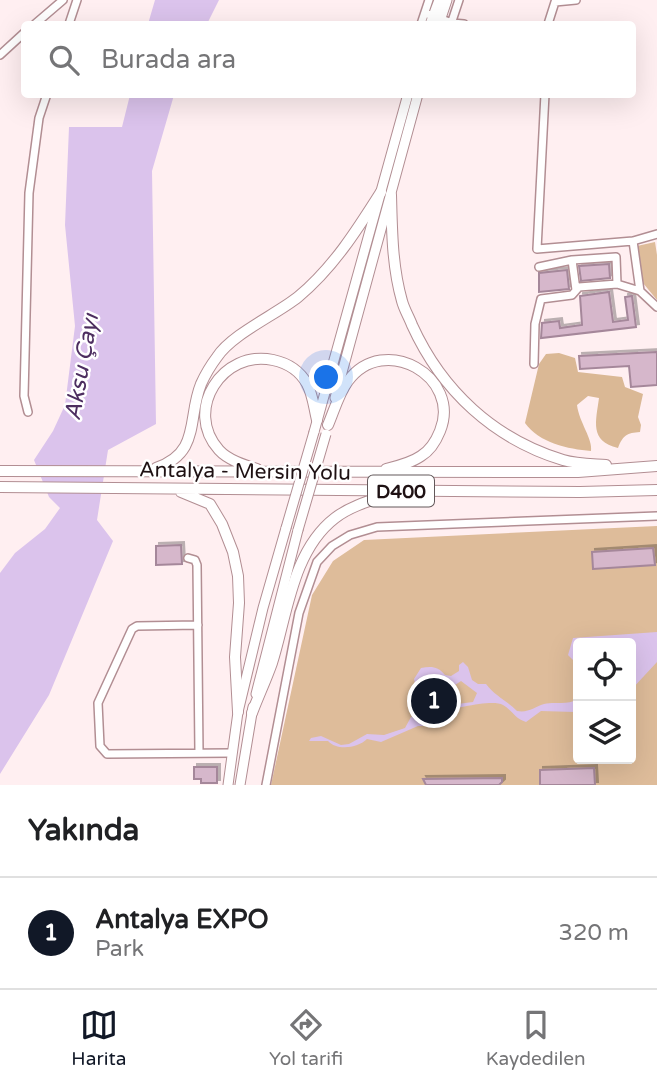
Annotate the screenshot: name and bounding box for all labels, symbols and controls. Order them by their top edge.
search box [21,21,636,98]
icon: search [45,41,83,79]
text: Burada ara [101,44,236,75]
water label: Aksu Çayı [59,311,105,422]
your location [309,360,343,394]
street label: Antalya - Mersin Yolu [139,457,351,486]
road number: D400 [368,476,434,506]
map controls [573,638,636,764]
button: locate [573,638,636,701]
pin: 1 [411,675,457,727]
button: layers [573,701,636,764]
text: Yakında [28,812,139,849]
text: Antalya EXPO [95,904,269,935]
text: 1 [44,919,58,947]
text: 320 m [559,919,629,947]
text: Park [95,935,144,963]
tab: Harita [71,1006,126,1070]
tab: Yol tarifi [269,1006,343,1070]
tab: Kaydedilen [486,1006,586,1070]

